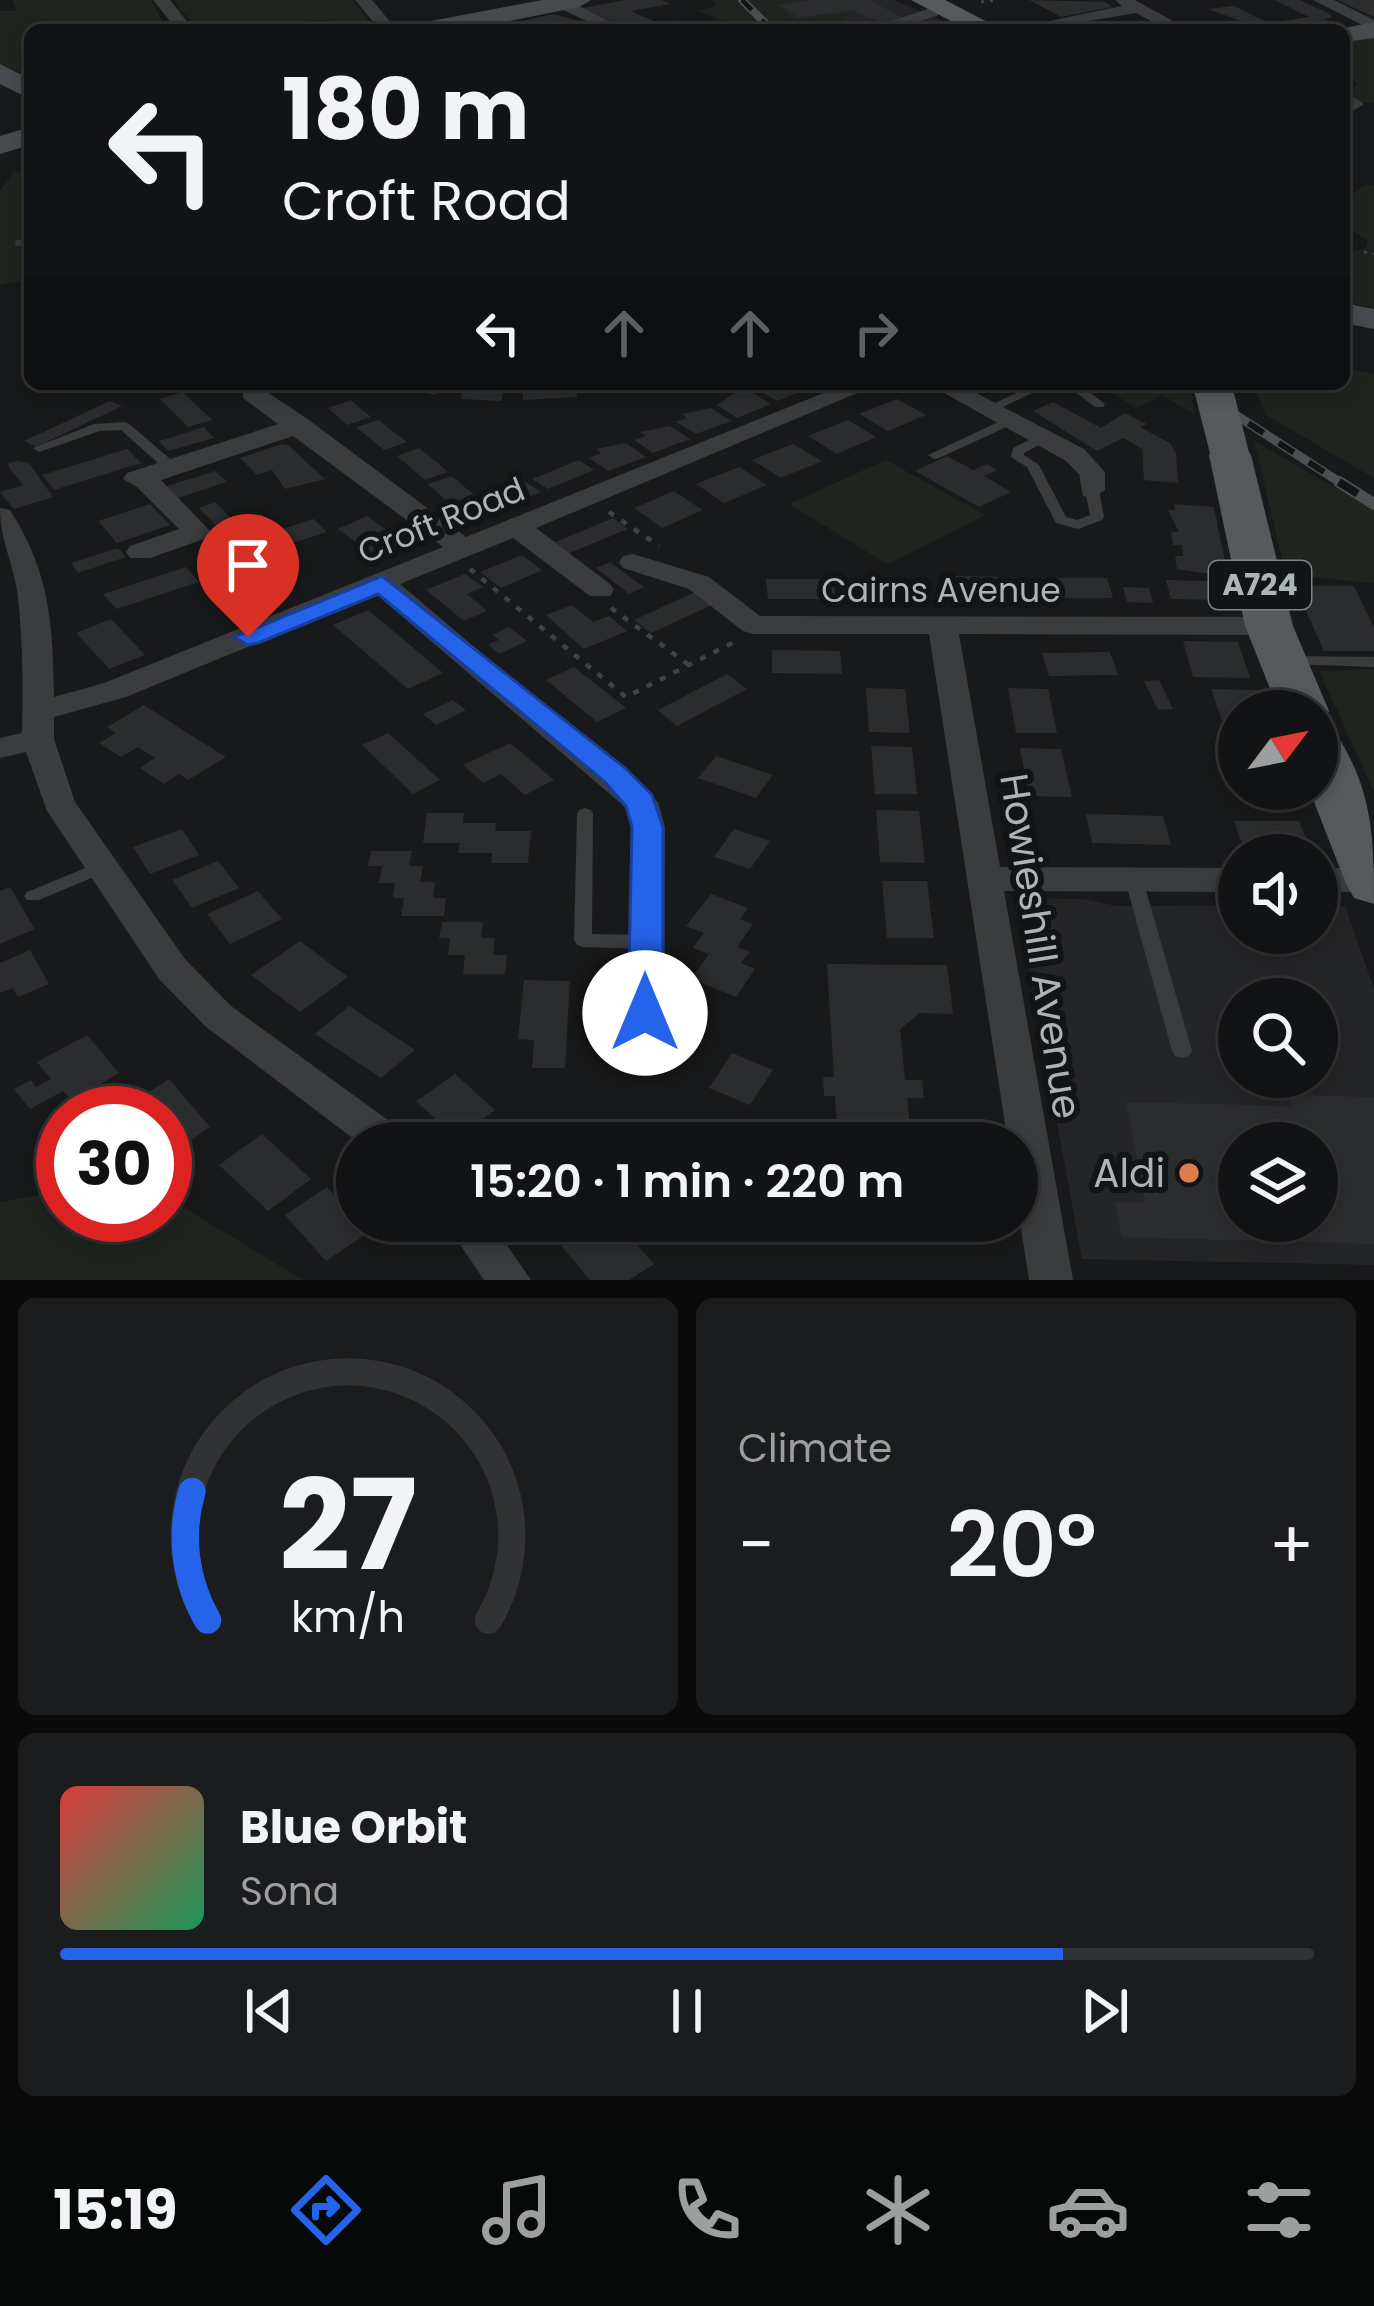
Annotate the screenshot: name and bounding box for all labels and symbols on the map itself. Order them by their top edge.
street label: Croft Road [351,466,532,575]
pin [197,514,299,637]
road number: A724 [1209,561,1311,609]
street label: Cairns Avenue [821,567,1061,614]
north arrow [1218,690,1338,810]
street label: Howieshill Avenue [986,770,1095,1123]
position arrow [582,950,708,1076]
speed limit sign: 30 [36,1086,192,1242]
place label: Aldi [1093,1146,1165,1201]
marker: Aldi [1176,1160,1202,1186]

